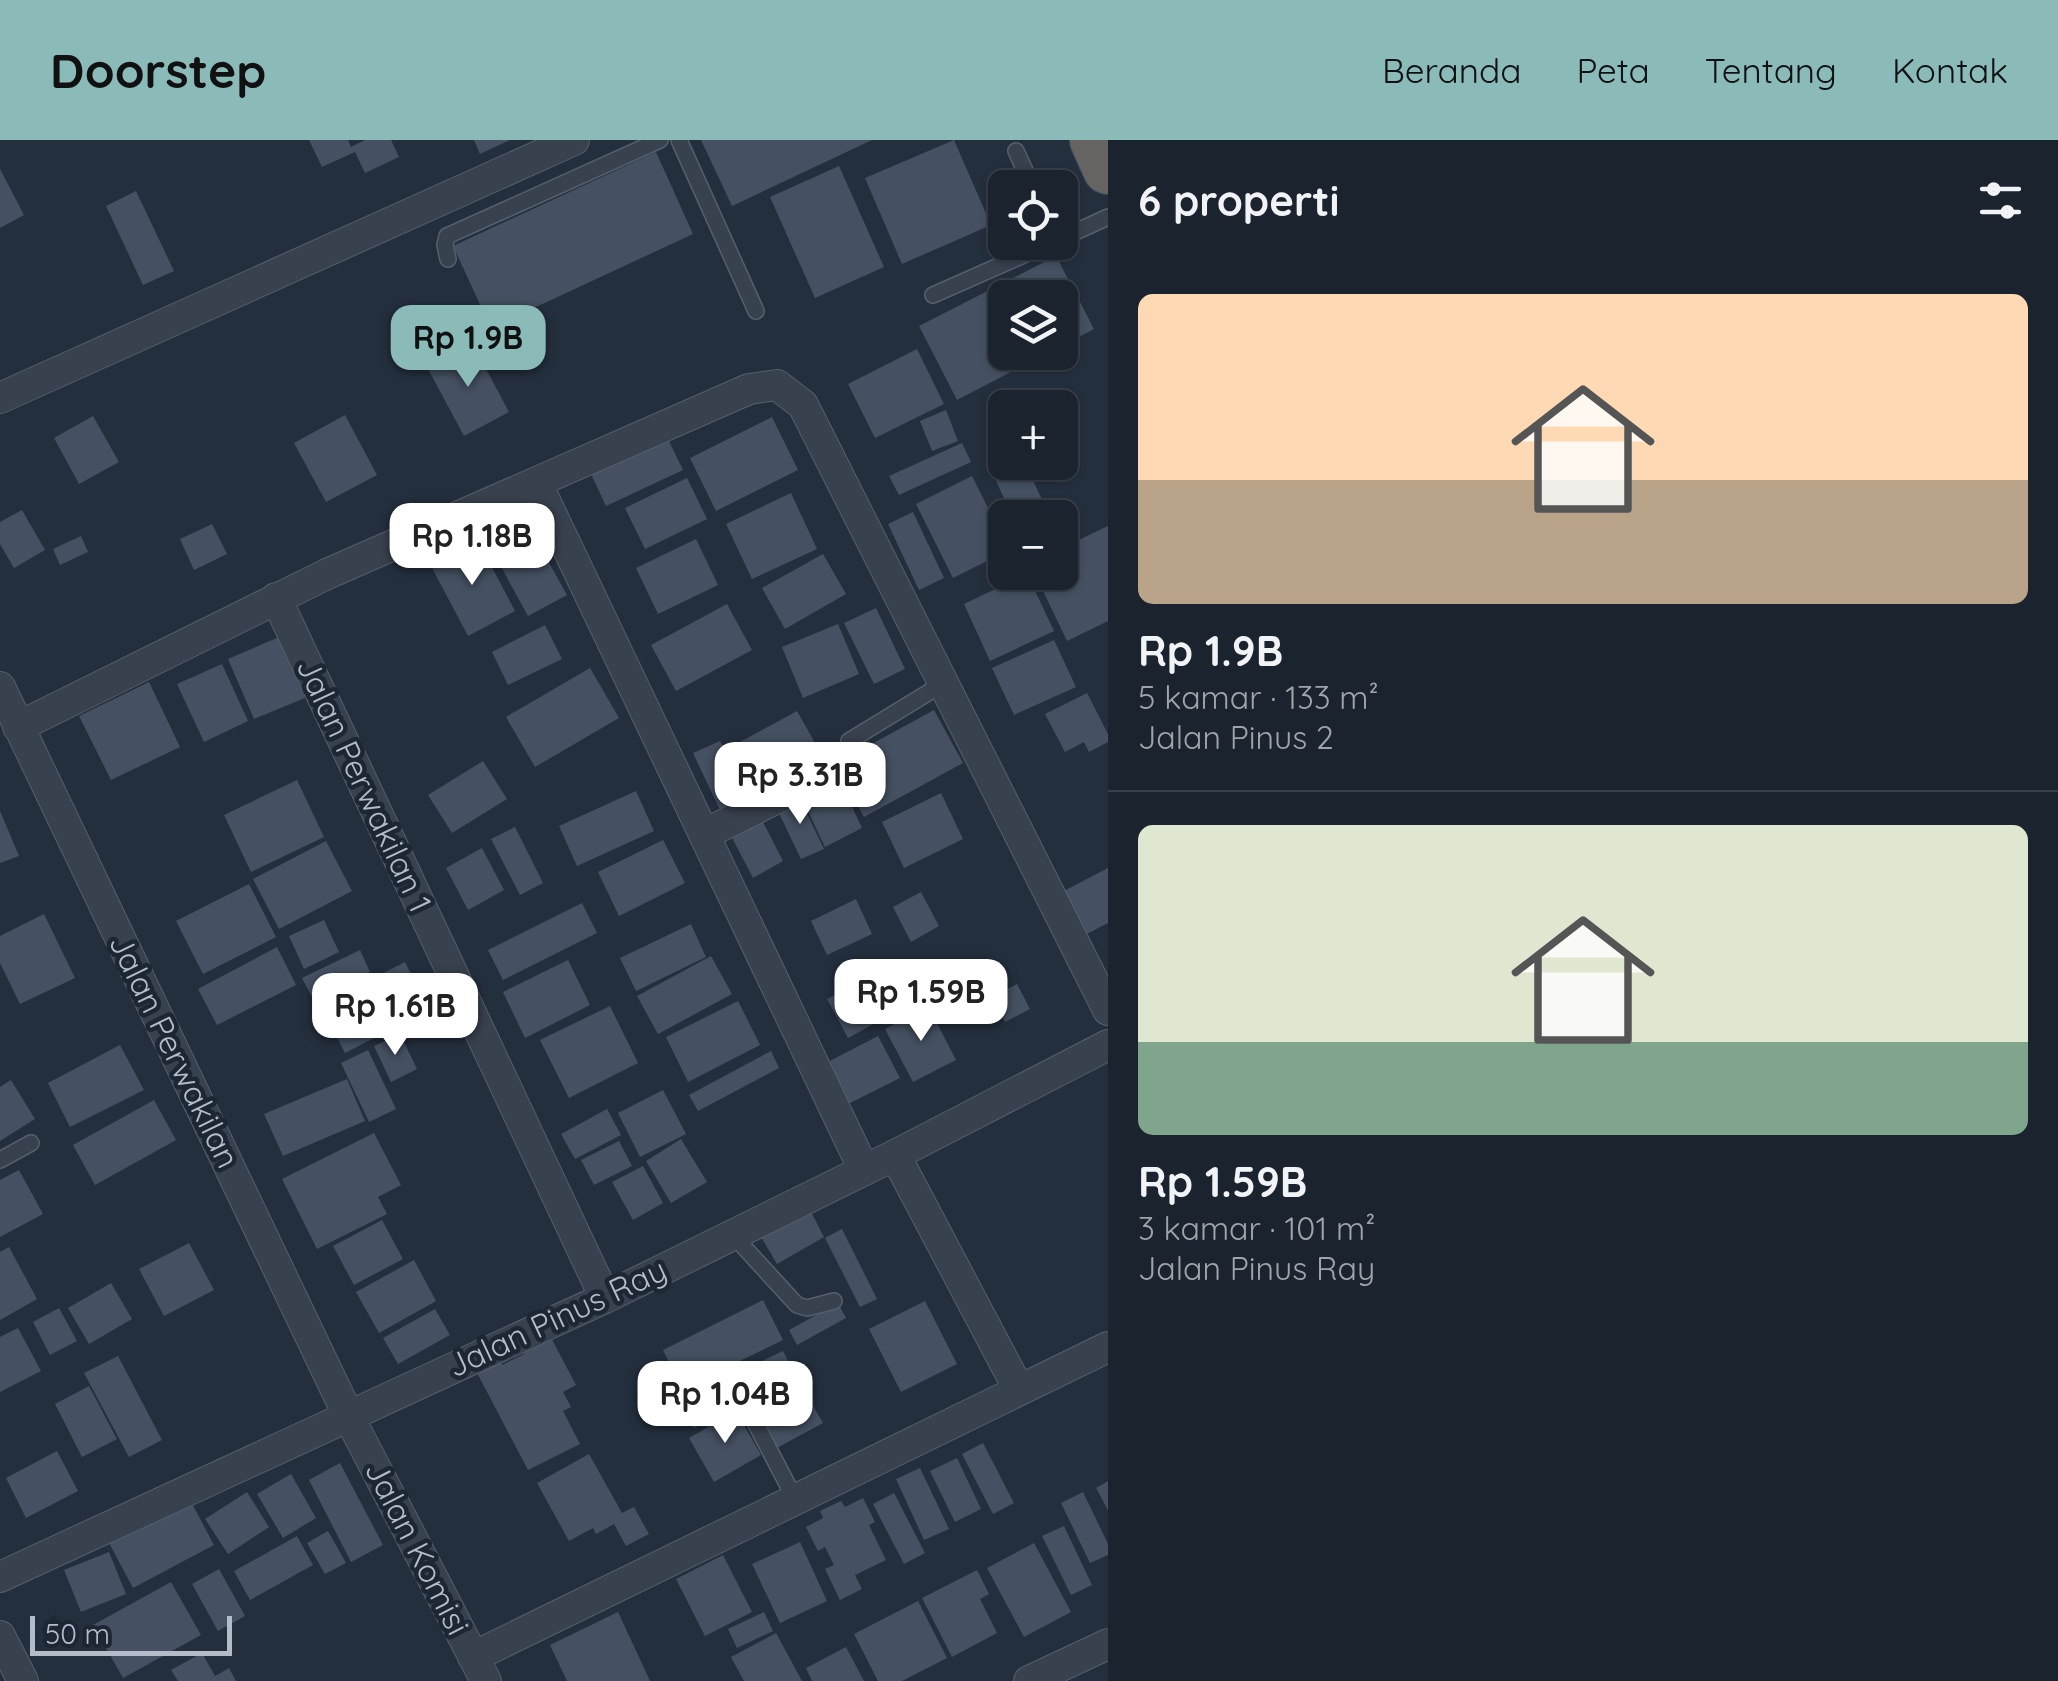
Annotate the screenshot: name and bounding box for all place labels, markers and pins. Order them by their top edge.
pin: Rp 1.9B [376,305,560,390]
pin: Rp 1.18B [369,503,575,588]
pin: Rp 3.31B [697,742,903,827]
pin: Rp 1.59B [818,959,1024,1044]
pin: Rp 1.61B [292,973,498,1058]
pin: Rp 1.04B [622,1361,828,1446]

